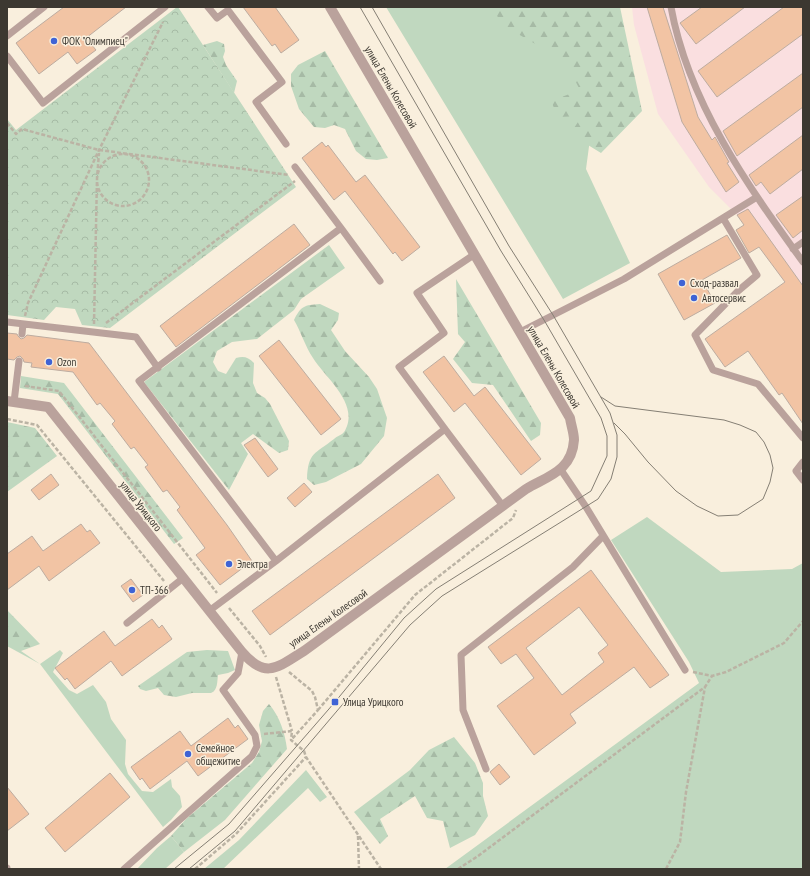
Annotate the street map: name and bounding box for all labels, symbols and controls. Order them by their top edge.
place label: ФОК "Олимпиец" [62,34,128,48]
marker: ФОК "Олимпиец" [49,36,59,46]
street label: улица Елены Колесовой [362,43,420,131]
place label: Сход-развал [690,276,738,290]
marker: Сход-развал [677,278,687,288]
place label: Автосервис [702,291,746,305]
marker: Автосервис [689,293,699,303]
street label: улица Елены Колесовой [525,323,583,411]
place label: Ozon [57,355,76,369]
marker: Ozon [44,357,54,367]
street label: улица Урицкого [117,478,165,534]
place label: Электра [237,557,268,571]
marker: Электра [224,559,234,569]
place label: ТП-366 [140,583,169,597]
marker: ТП-366 [127,585,137,595]
street label: улица Елены Колесовой [286,586,370,650]
place label: Улица Урицкого [343,695,404,709]
marker: Улица Урицкого [330,697,340,707]
place label: Семейное общежитие [196,741,241,768]
marker: Семейное общежитие [183,749,193,759]

